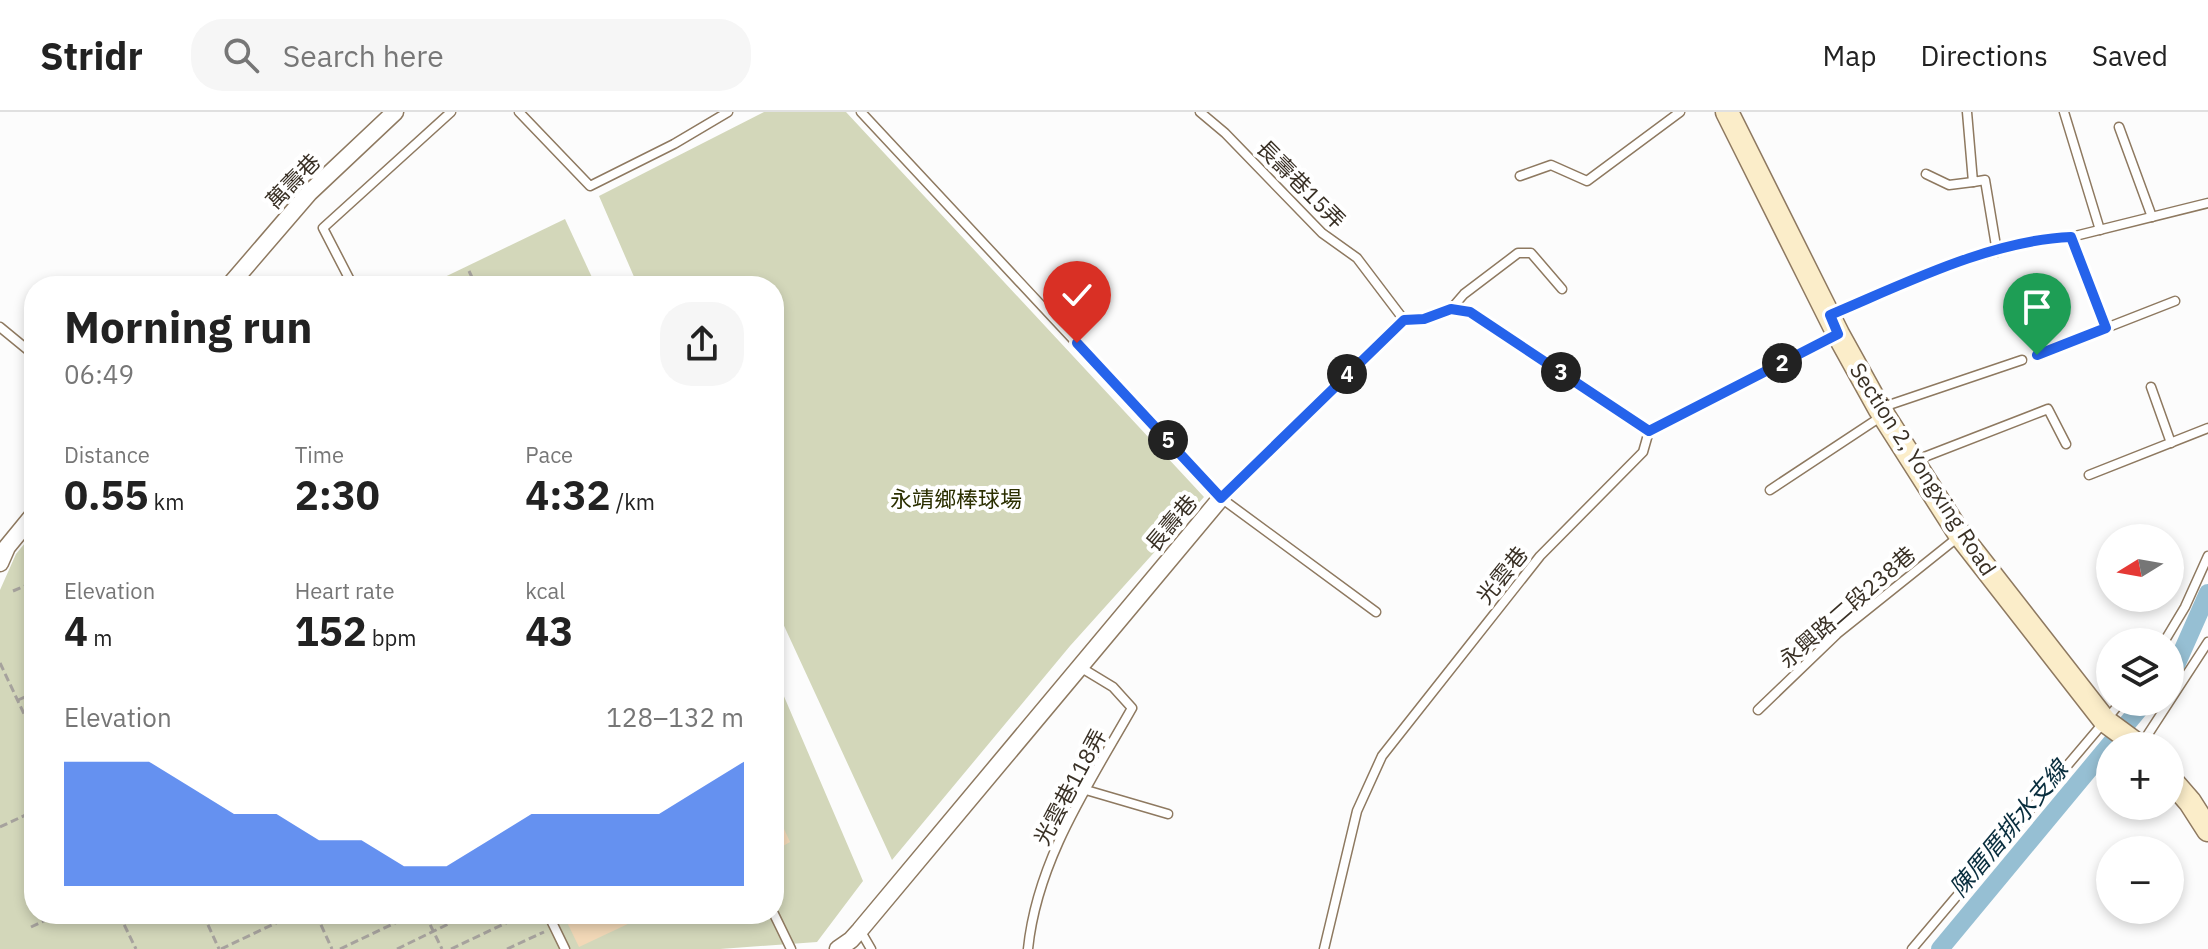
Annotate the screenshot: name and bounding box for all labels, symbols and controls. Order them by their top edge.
search box [191,19,751,91]
text: Stridr [40,31,143,80]
icon: search [219,33,263,77]
text: Search here [283,36,444,75]
text: Map [1822,37,1876,74]
text: Directions [1920,37,2048,74]
text: Saved [2092,37,2168,74]
street label: 長壽巷15弄 [1251,133,1352,234]
street label: 萬壽巷 [259,147,326,214]
pin [1043,261,1111,343]
icon: check [1055,273,1099,317]
pin [2003,273,2071,355]
icon: arrive [2015,285,2059,329]
text: Morning run [64,298,313,355]
button: share [660,302,744,386]
pin: 2 [1762,343,1802,383]
text: 2 [1775,348,1789,377]
pin: 3 [1541,352,1581,392]
pin: 4 [1327,354,1367,394]
text: 06:49 [64,357,134,391]
text: 3 [1554,357,1568,386]
street label: Section 2, Yongxing Road [1844,357,2003,581]
text: 4 [1340,359,1354,388]
pin: 5 [1148,420,1188,460]
text: 5 [1161,425,1175,454]
text: Distance [64,440,150,469]
text: Time [295,440,344,469]
text: Pace [525,440,573,469]
text: 0.55 [64,469,148,521]
text: 2:30 [295,469,380,521]
text: 4:32 [525,469,611,521]
park label: 永靖鄉棒球場 [890,484,1022,513]
text: km [148,487,184,516]
text: /km [611,487,655,516]
street label: 長壽巷 [1138,488,1203,557]
north arrow [2096,524,2184,612]
map controls [2096,524,2184,924]
street label: 永興路二段238巷 [1772,539,1921,674]
street label: 光雲巷 [1470,540,1534,609]
text: Elevation [64,576,155,605]
text: Heart rate [295,576,395,605]
text: kcal [525,576,565,605]
text: 4 [64,605,88,657]
text: 152 [295,605,367,657]
text: 43 [525,605,573,657]
text: m [88,623,112,652]
text: bpm [367,623,417,652]
button: layers [2096,628,2184,716]
text: Elevation [64,700,172,734]
text: 128–132 m [606,700,744,734]
street label: 光雲巷118弄 [1027,724,1112,850]
button: + [2096,732,2184,820]
water label: 陳厝厝排水支線 [1942,751,2076,903]
button: − [2096,836,2184,924]

